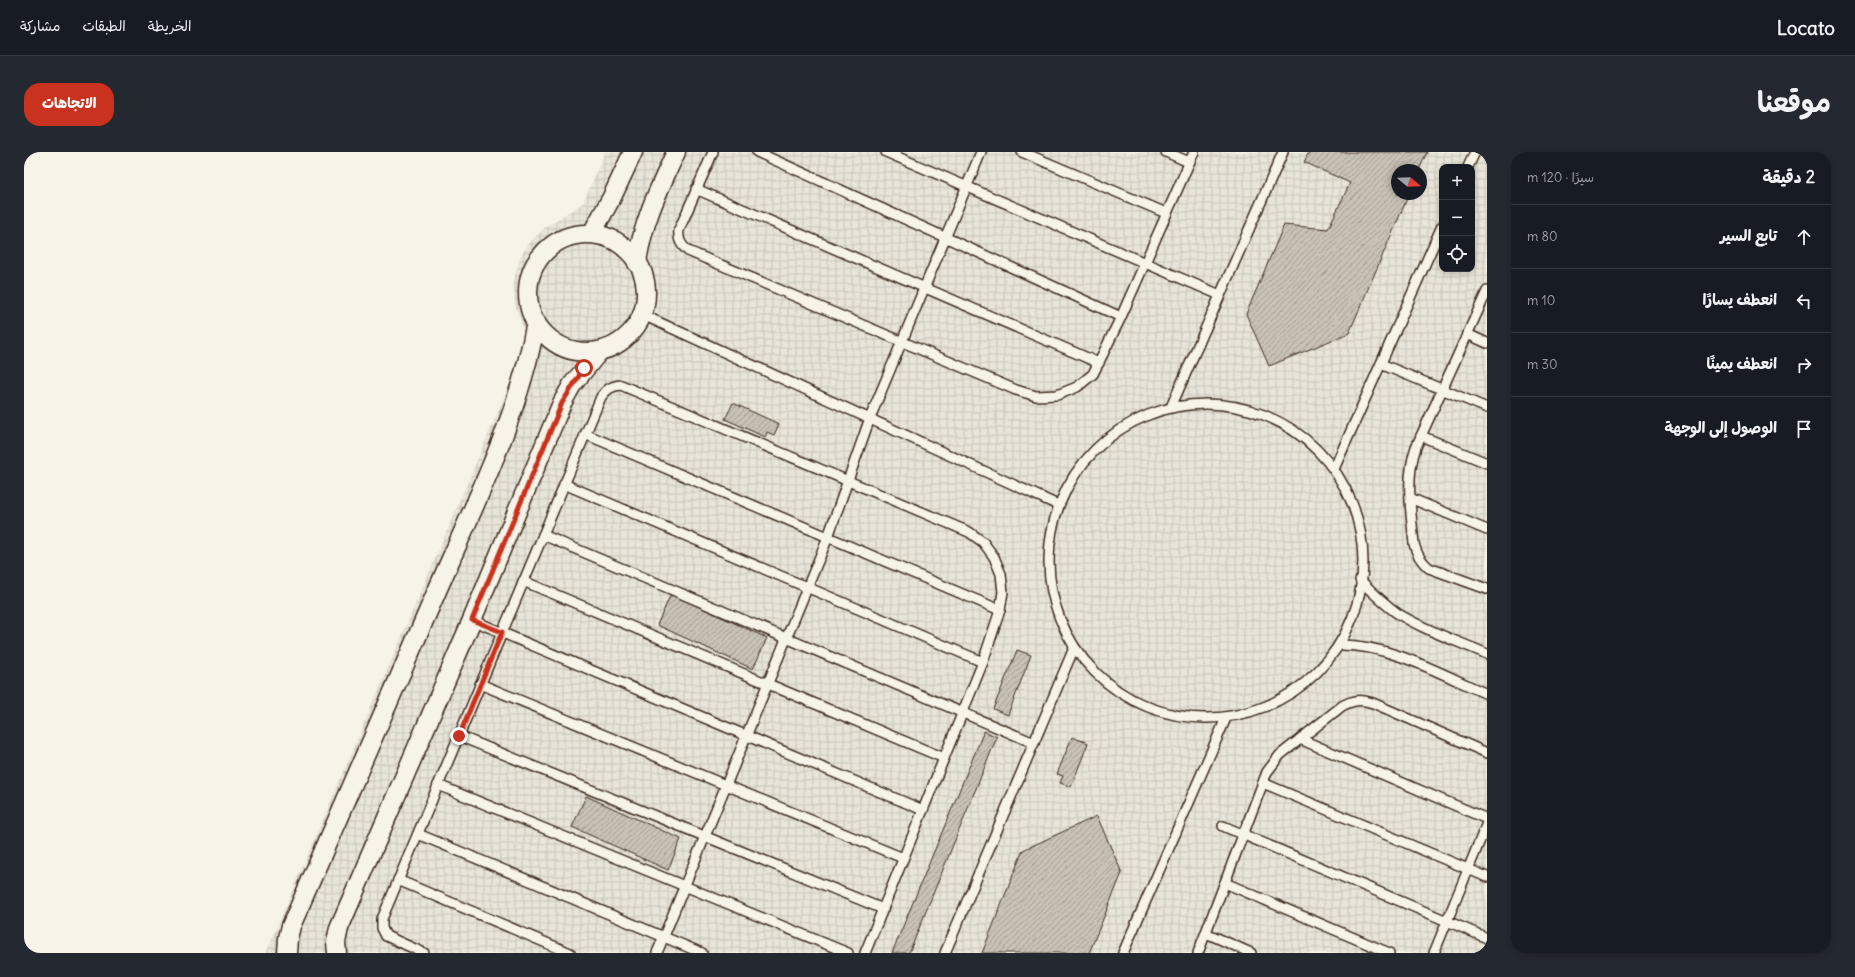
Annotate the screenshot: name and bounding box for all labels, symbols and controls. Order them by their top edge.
text: Locato [1777,16,1835,40]
text: مشاركة [20,17,60,35]
text: الطبقات [82,17,126,35]
text: الخريطة [148,17,191,35]
button: الاتجاهات [24,83,114,126]
text: موقعنا [1757,84,1831,120]
north arrow [1391,164,1427,200]
map controls [1439,164,1475,272]
button: + [1439,164,1475,200]
text: 2 دقيقة [1762,166,1815,188]
text: سيرًا · 120 m [1527,169,1594,186]
button: − [1439,200,1475,236]
text: تابع السير [1720,226,1777,245]
icon: ahead [1793,226,1815,248]
text: 80 m [1527,228,1558,245]
button: locate [1439,236,1475,272]
text: انعطف يسارًا [1703,290,1777,309]
icon: left [1793,290,1815,312]
text: 10 m [1527,292,1555,309]
text: انعطف يمينًا [1706,354,1777,373]
icon: right [1793,354,1815,376]
text: 30 m [1527,356,1557,373]
route start [575,359,593,377]
text: الوصول إلى الوجهة [1664,418,1777,437]
icon: arrive [1793,418,1815,440]
route end [450,727,468,745]

